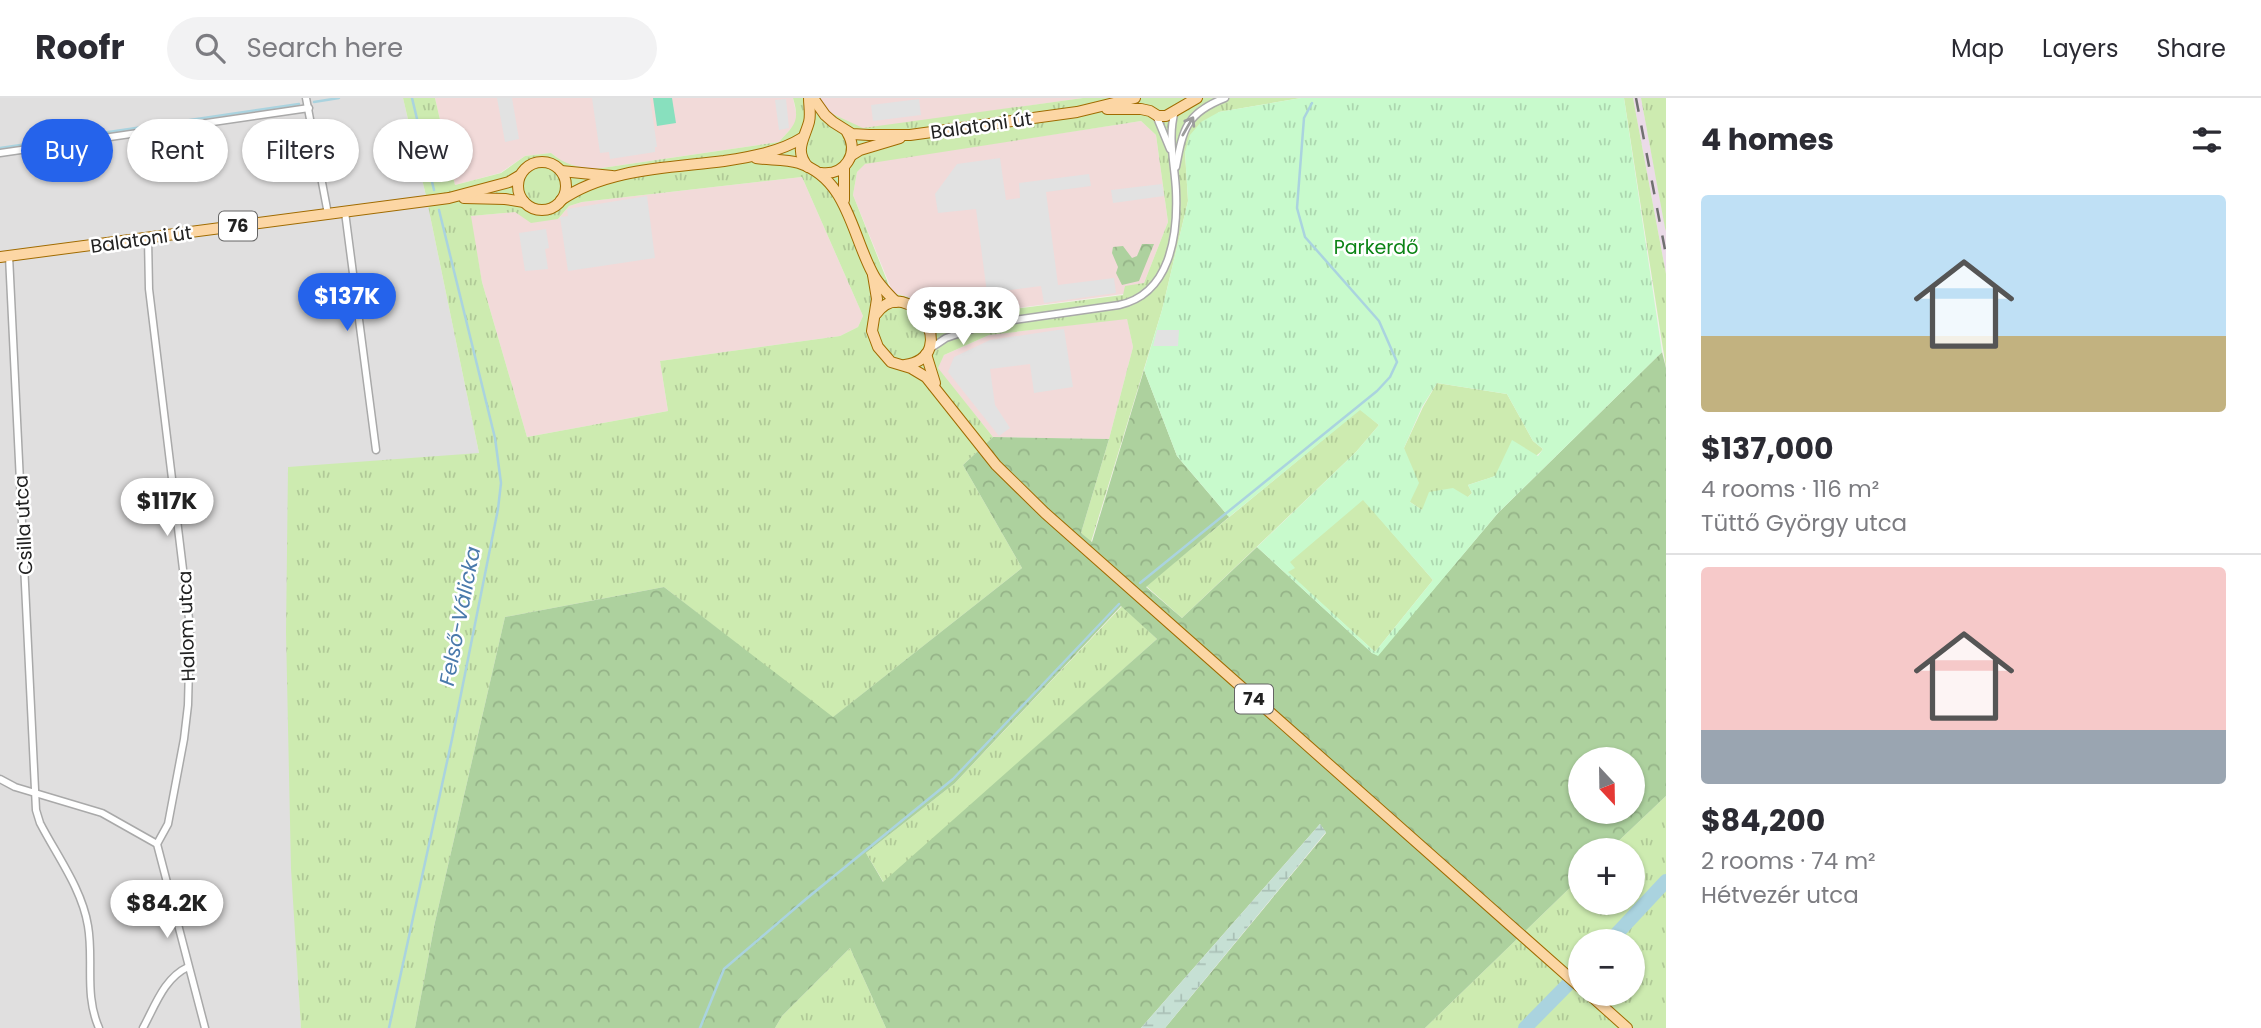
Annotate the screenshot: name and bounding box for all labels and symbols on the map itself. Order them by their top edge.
street label: Balatoni út [929,105,1034,146]
one-way arrow [1181,117,1195,137]
road number: 76 [219,211,257,240]
street label: Balatoni út [89,219,194,260]
park label: Parkerdő [1334,234,1418,261]
pin: $137K [298,274,396,333]
pin: $98.3K [906,288,1020,347]
street label: Csilla utca [7,474,40,576]
pin: $117K [118,478,216,538]
water label: Felső-Válicka [432,544,487,688]
street label: Halom utca [171,570,202,682]
road number: 74 [1235,684,1273,714]
north arrow [1568,747,1645,824]
pin: $84.2K [110,880,224,940]

